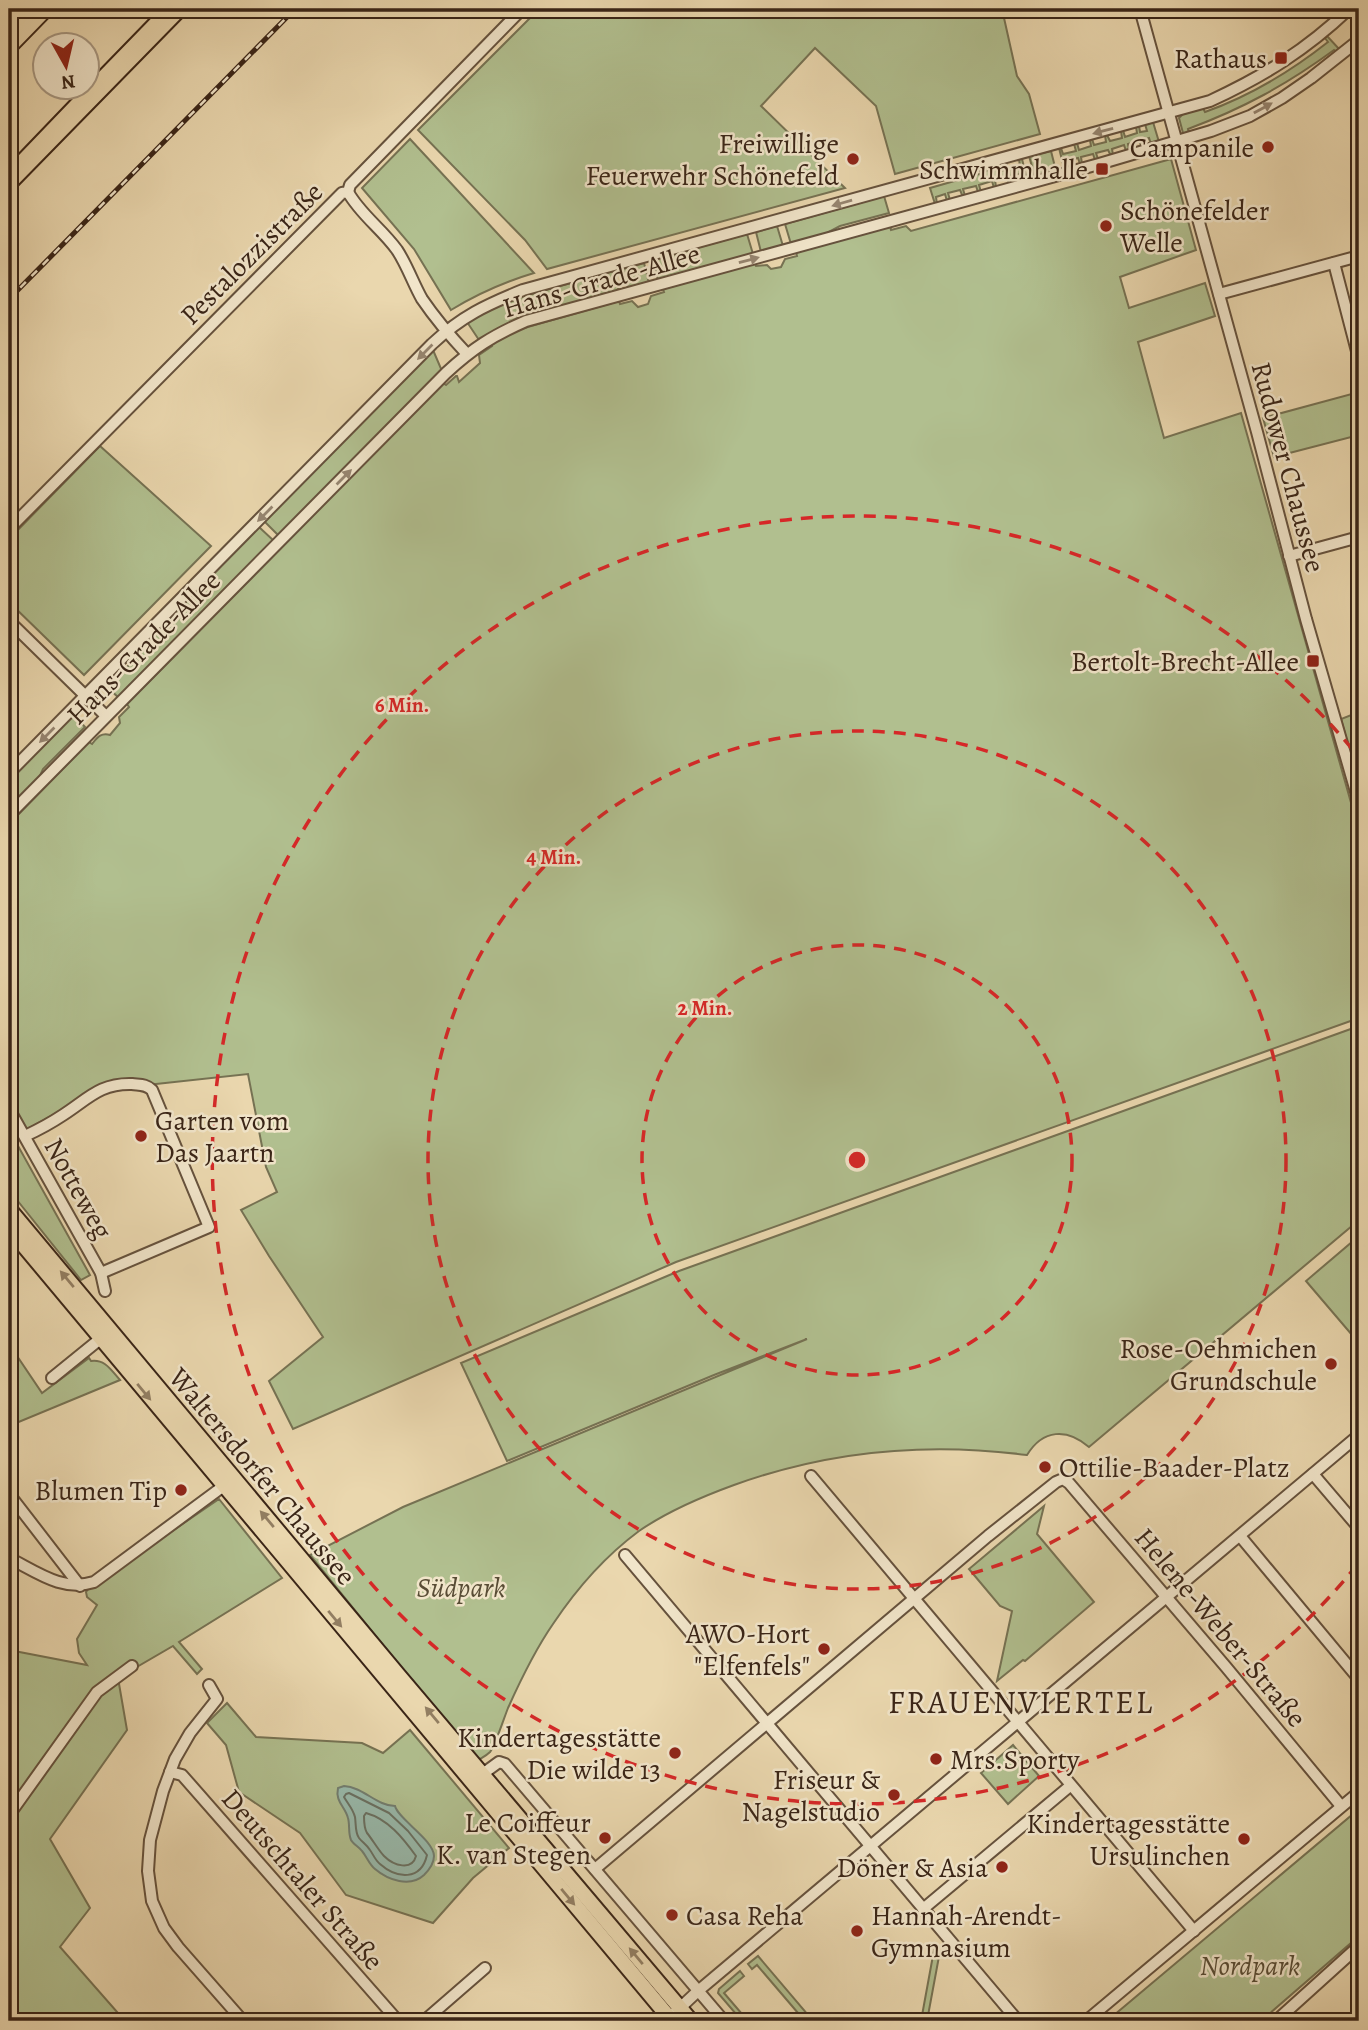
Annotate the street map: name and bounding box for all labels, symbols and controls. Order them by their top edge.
north arrow [32,32,102,102]
place label: Rathaus [1174,40,1267,78]
marker: Rathaus [1273,50,1289,66]
text: N [59,68,77,96]
one-way arrow [1253,103,1273,114]
place label: Freiwillige Feuerwehr Schönefeld [585,125,840,195]
one-way arrow [1092,126,1114,137]
place label: Campanile [1130,129,1254,167]
marker: Campanile [1260,139,1276,155]
marker: Freiwillige Feuerwehr Schönefeld [845,151,861,167]
place label: Schwimmhalle [919,151,1088,189]
marker: Schwimmhalle [1094,161,1110,177]
street label: Pestalozzistraße [172,174,332,334]
place label: Schönefelder Welle [1119,192,1270,262]
one-way arrow [830,198,852,209]
marker: Schönefelder Welle [1098,218,1114,234]
street label: Hans-Grade-Allee [498,235,704,327]
one-way arrow [738,255,759,265]
one-way arrow [417,343,433,360]
street label: Rudower Chaussee [1242,358,1334,577]
one-way arrow [335,469,352,485]
one-way arrow [257,506,274,523]
street label: Hans-Grade-Allee [58,562,229,733]
place label: Bertolt-Brecht-Allee [1071,643,1299,681]
marker: Bertolt-Brecht-Allee [1305,653,1321,669]
text: 6 Min. [375,691,429,719]
one-way arrow [38,726,55,743]
text: 4 Min. [527,843,581,871]
text: 2 Min. [677,994,733,1022]
place label: Garten vom Das Jaartn [155,1102,289,1172]
marker: Garten vom Das Jaartn [133,1128,149,1144]
street label: Notteweg [35,1131,121,1246]
centre of rings [845,1148,869,1172]
one-way arrow [59,1271,74,1289]
place label: Rose-Oehmichen Grundschule [1120,1330,1317,1400]
marker: Rose-Oehmichen Grundschule [1323,1356,1339,1372]
street label: Waltersdorfer Chaussee [159,1359,365,1593]
one-way arrow [136,1383,151,1400]
place label: Ottilie-Baader-Platz [1059,1449,1290,1487]
marker: Ottilie-Baader-Platz [1037,1459,1053,1475]
place label: Blumen Tip [34,1472,167,1510]
marker: Blumen Tip [173,1482,189,1498]
one-way arrow [260,1511,275,1529]
street label: Helene-Weber-Straße [1125,1520,1315,1735]
park label: Südpark [417,1569,505,1607]
one-way arrow [327,1610,343,1628]
place label: AWO-Hort "Elfenfels" [685,1615,810,1685]
marker: AWO-Hort "Elfenfels" [816,1641,832,1657]
district label: FRAUENVIERTEL [888,1680,1154,1724]
one-way arrow [425,1707,440,1724]
place label: Kindertagesstätte Die wilde 13 [457,1719,661,1789]
place label: Mrs.Sporty [950,1741,1080,1779]
marker: Kindertagesstätte Die wilde 13 [667,1745,683,1761]
marker: Mrs.Sporty [928,1751,944,1767]
place label: Friseur & Nagelstudio [741,1761,880,1831]
street label: Deutschtaler Straße [213,1781,392,1979]
marker: Friseur & Nagelstudio [886,1787,902,1803]
place label: Le Coiffeur K. van Stegen [436,1804,591,1874]
place label: Kindertagesstätte Ursulinchen [1026,1805,1230,1875]
marker: Le Coiffeur K. van Stegen [597,1830,613,1846]
marker: Kindertagesstätte Ursulinchen [1236,1831,1252,1847]
place label: Döner & Asia [837,1849,988,1887]
marker: Döner & Asia [994,1859,1010,1875]
one-way arrow [560,1888,575,1905]
place label: Casa Reha [686,1897,803,1935]
place label: Hannah-Arendt- Gymnasium [871,1897,1062,1967]
marker: Casa Reha [664,1907,680,1923]
marker: Hannah-Arendt- Gymnasium [849,1923,865,1939]
park label: Nordpark [1200,1947,1300,1985]
one-way arrow [629,1948,644,1965]

